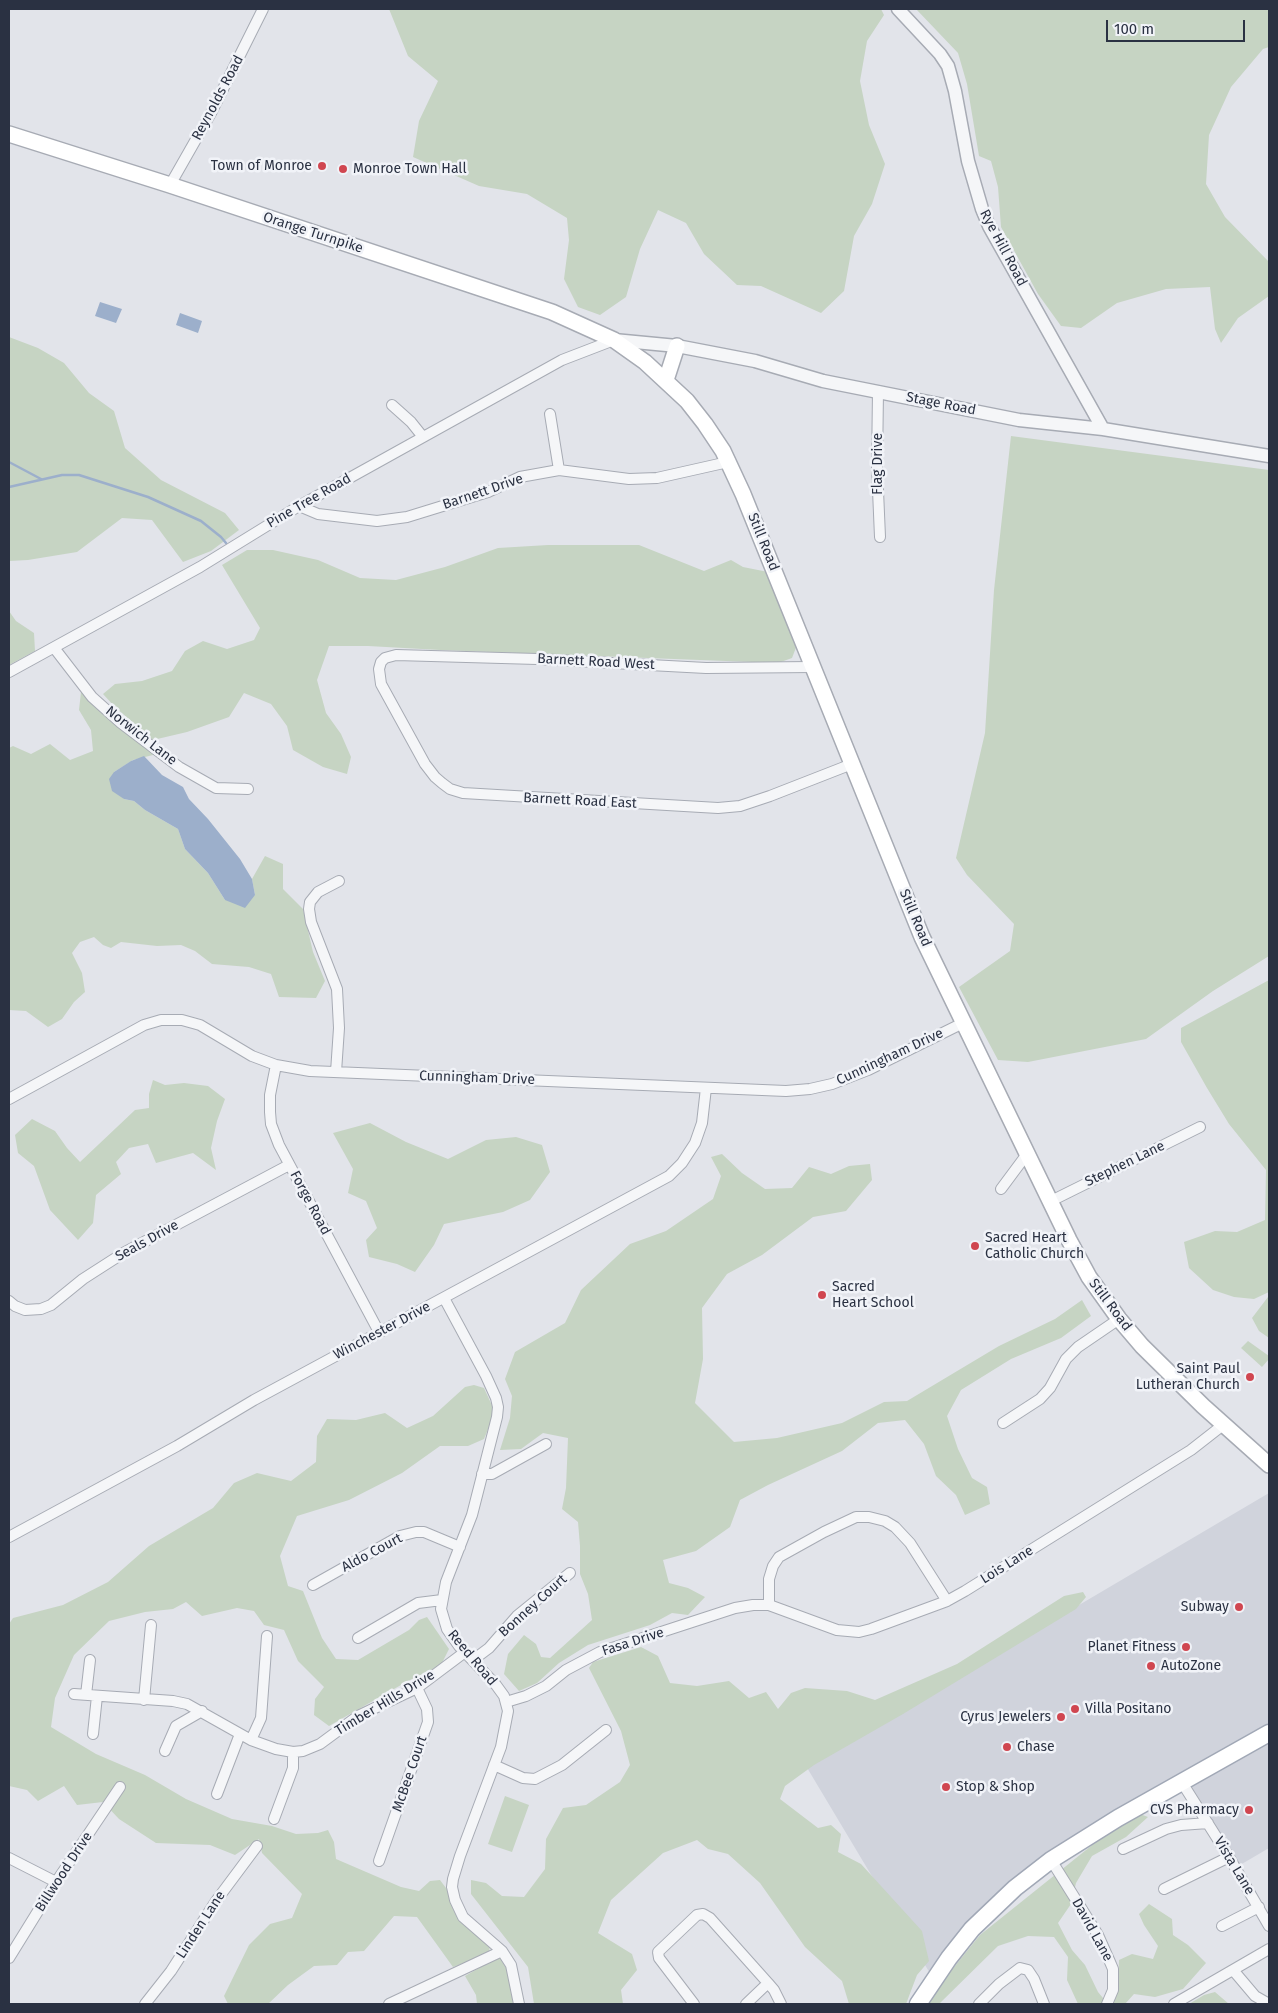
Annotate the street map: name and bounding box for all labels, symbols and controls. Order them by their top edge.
scale bar [1108,10,1247,42]
text: 100 m [1114,20,1154,38]
street label: Reynolds Road [189,53,247,143]
place label: Town of Monroe [211,158,312,174]
marker: Town of Monroe [316,160,328,172]
place label: Monroe Town Hall [353,161,467,177]
marker: Monroe Town Hall [337,163,349,175]
street label: Rye Hill Road [976,207,1030,289]
street label: Orange Turnpike [261,209,365,257]
street label: Stage Road [905,389,977,419]
street label: Flag Drive [870,433,886,495]
street label: Pine Tree Road [264,470,354,532]
street label: Barnett Drive [441,470,525,514]
street label: Still Road [744,511,782,573]
street label: Barnett Road West [537,651,655,673]
street label: Norwich Lane [102,703,180,769]
street label: Barnett Road East [523,790,637,812]
street label: Still Road [895,887,935,949]
street label: Cunningham Drive [834,1025,946,1089]
street label: Cunningham Drive [419,1068,535,1088]
street label: Stephen Lane [1082,1138,1168,1190]
street label: Forge Road [286,1168,334,1238]
street label: Seals Drive [112,1217,182,1265]
place label: Sacred Heart Catholic Church [985,1230,1084,1262]
marker: Sacred Heart Catholic Church [969,1240,981,1252]
street label: Still Road [1085,1276,1135,1334]
place label: Sacred Heart School [832,1279,914,1311]
marker: Sacred Heart School [816,1289,828,1301]
street label: Winchester Drive [331,1298,433,1364]
place label: Saint Paul Lutheran Church [1136,1361,1240,1394]
marker: Saint Paul Lutheran Church [1244,1371,1256,1383]
street label: Aldo Court [339,1530,405,1576]
street label: Lois Lane [977,1542,1037,1588]
street label: Bonney Court [496,1571,570,1641]
place label: Subway [1181,1599,1229,1615]
marker: Subway [1233,1601,1245,1613]
street label: Fasa Drive [600,1624,666,1660]
street label: Reed Road [444,1627,500,1689]
place label: Planet Fitness [1088,1639,1176,1655]
marker: Planet Fitness [1180,1641,1192,1653]
place label: AutoZone [1161,1658,1221,1674]
marker: AutoZone [1145,1660,1157,1672]
street label: Timber Hills Drive [332,1667,438,1739]
place label: Villa Positano [1085,1701,1172,1717]
marker: Villa Positano [1069,1703,1081,1715]
place label: Cyrus Jewelers [960,1709,1051,1725]
marker: Cyrus Jewelers [1055,1711,1067,1723]
street label: McBee Court [389,1734,431,1814]
place label: Chase [1017,1739,1055,1755]
marker: Chase [1001,1741,1013,1753]
place label: Stop & Shop [956,1779,1035,1795]
marker: Stop & Shop [940,1781,952,1793]
place label: CVS Pharmacy [1150,1802,1239,1818]
marker: CVS Pharmacy [1243,1804,1255,1816]
street label: Billwood Drive [32,1829,96,1915]
street label: Vista Lane [1210,1834,1258,1898]
street label: Linden Lane [173,1888,229,1962]
street label: David Lane [1068,1896,1116,1964]

